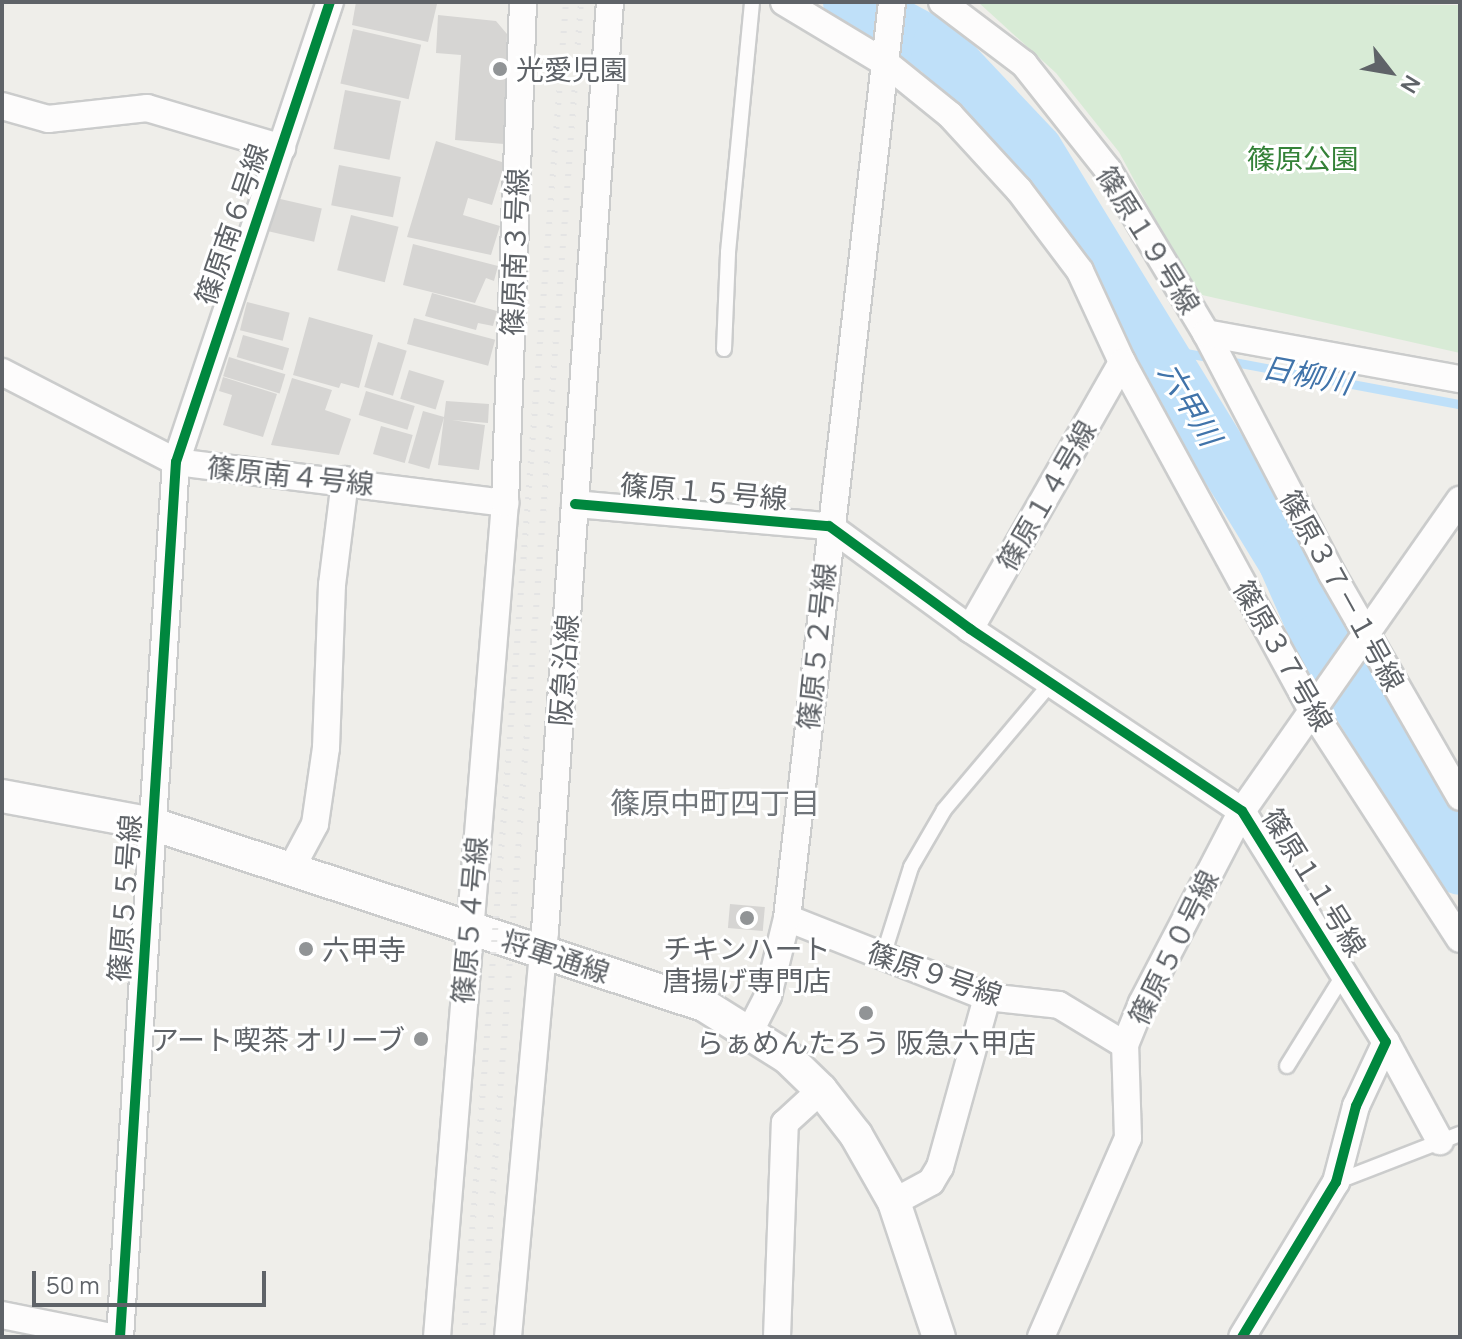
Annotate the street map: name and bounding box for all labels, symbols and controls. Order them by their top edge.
north arrow [1350,32,1430,112]
place label: 光愛児園 [516,52,628,86]
marker: 光愛児園 [491,60,509,78]
text: N [1394,70,1428,99]
street label: 篠原南６号線 [188,139,274,309]
park label: 篠原公園 [1247,141,1359,175]
street label: 篠原１９号線 [1090,160,1208,320]
street label: 篠原南３号線 [494,167,534,337]
water label: 日柳川 [1259,349,1355,401]
water label: 六甲川 [1151,356,1229,452]
street label: 篠原１４号線 [989,414,1103,576]
street label: 篠原南４号線 [206,450,376,500]
street label: 篠原１５号線 [619,467,789,515]
street label: 篠原３７－１号線 [1274,484,1412,696]
street label: 篠原５２号線 [791,561,841,731]
street label: 篠原３７号線 [1227,574,1341,736]
street label: 阪急沿線 [542,613,584,727]
district label: 篠原中町四丁目 [610,785,820,821]
street label: 篠原１１号線 [1256,802,1374,962]
street label: 篠原５５号線 [101,813,147,983]
street label: 篠原５４号線 [445,835,493,1005]
street label: 篠原５０号線 [1121,864,1225,1030]
marker: チキンハート 唐揚げ専門店 [738,909,756,927]
street label: 将軍通線 [498,923,614,989]
place label: チキンハート 唐揚げ専門店 [663,931,831,997]
place label: 六甲寺 [322,932,406,966]
street label: 篠原９号線 [863,934,1007,1012]
marker: 六甲寺 [297,940,315,958]
marker: らぁめんたろう 阪急六甲店 [857,1004,875,1022]
place label: アート喫茶 オリーブ [149,1022,405,1056]
place label: らぁめんたろう 阪急六甲店 [695,1025,1037,1059]
marker: アート喫茶 オリーブ [412,1030,430,1048]
scale bar [36,1255,270,1305]
text: 50 m [46,1268,100,1301]

